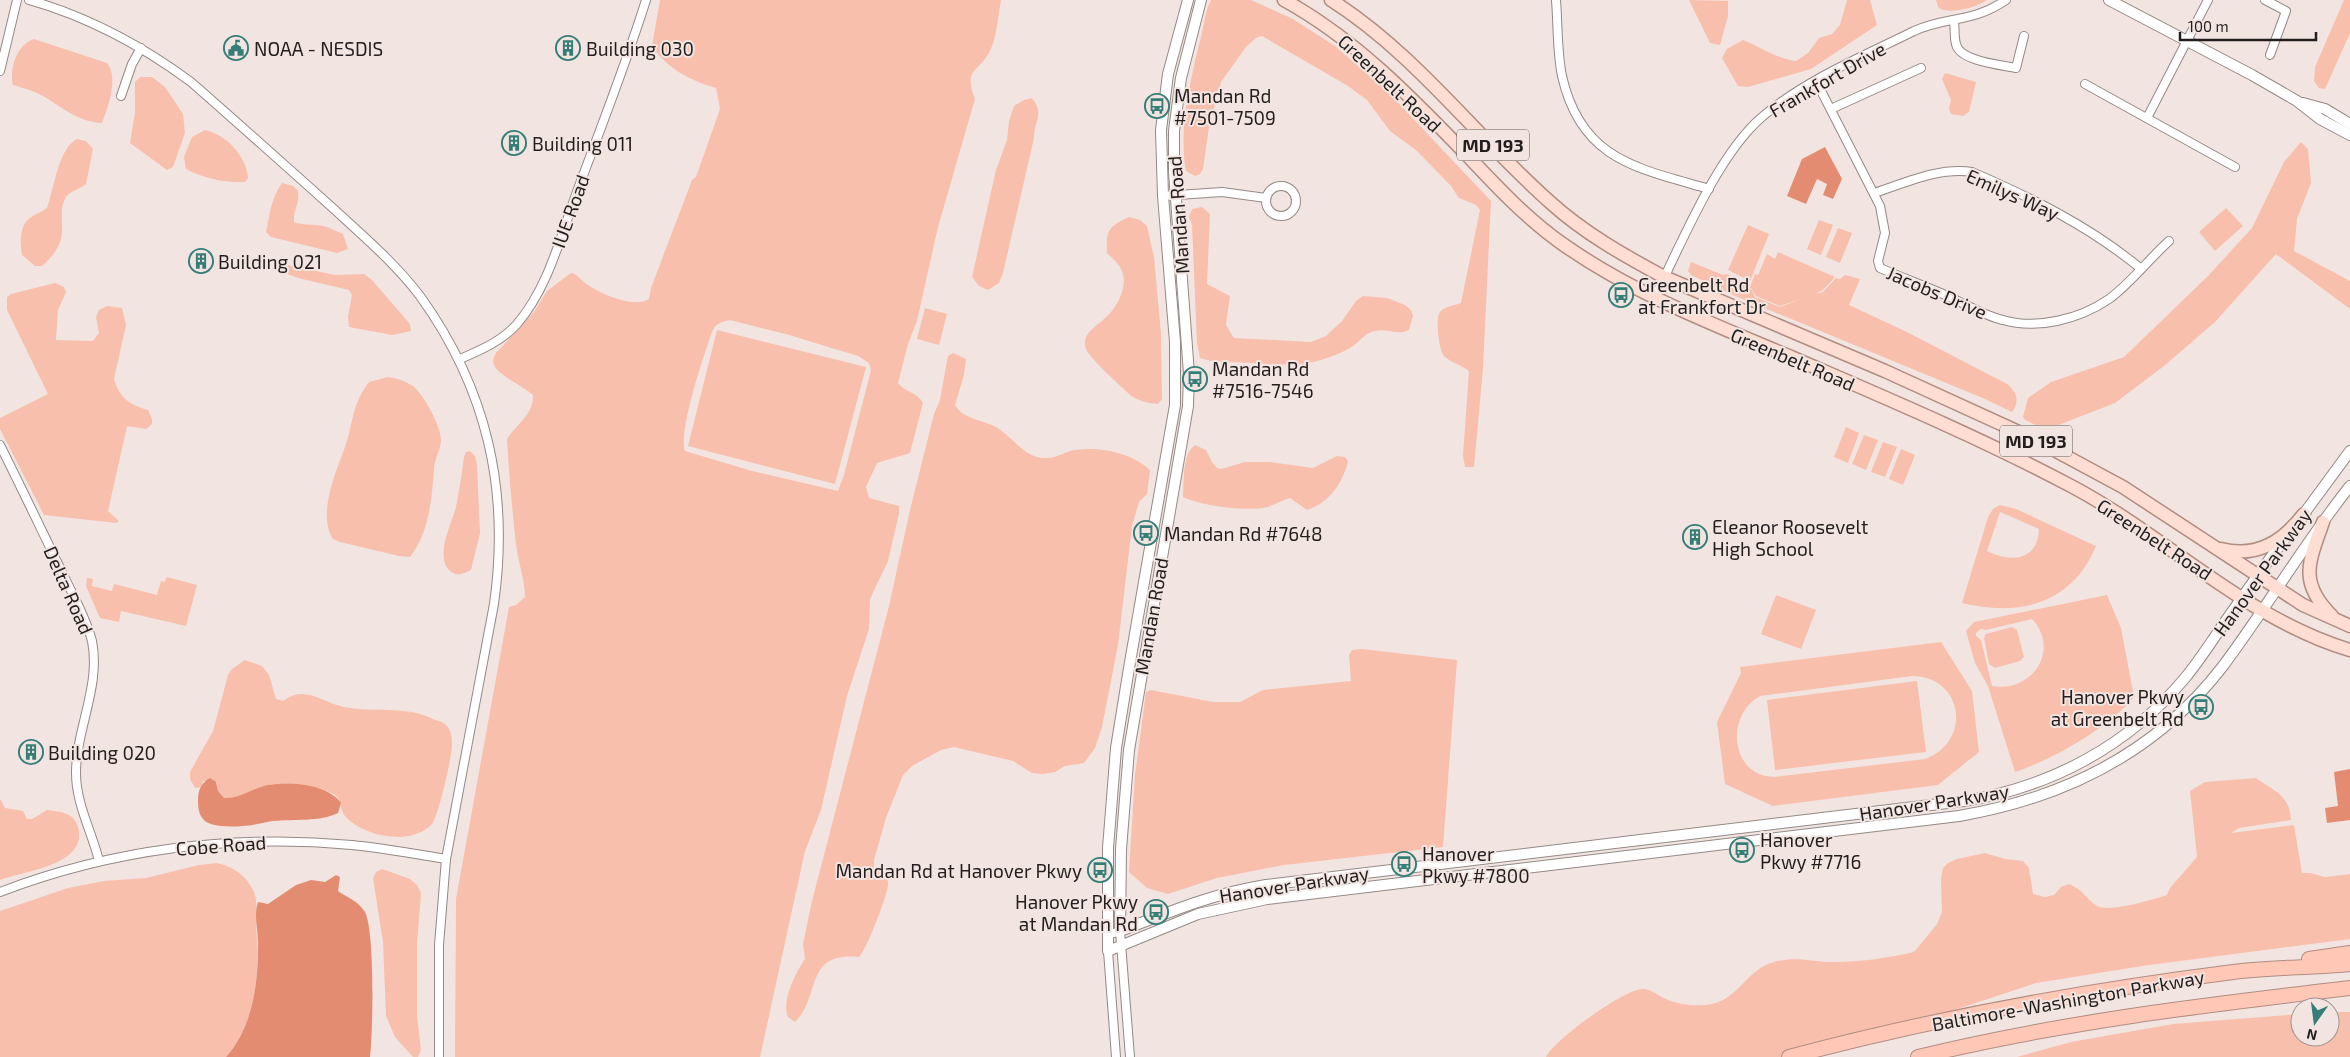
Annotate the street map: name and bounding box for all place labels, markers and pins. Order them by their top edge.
public building icon: NOAA - NESDIS [223,35,249,61]
building icon: Building 030 [555,35,581,61]
place label: NOAA - NESDIS [254,37,383,60]
place label: Building 030 [586,37,694,60]
place label: Mandan Rd #7501-7509 [1174,84,1276,129]
bus stop icon: Mandan Rd #7501-7509 [1144,93,1170,119]
building icon: Building 011 [501,130,527,156]
place label: Building 011 [532,132,633,155]
building icon: Building 021 [188,248,214,274]
place label: Building 021 [218,250,322,273]
place label: Greenbelt Rd at Frankfort Dr [1638,273,1766,318]
bus stop icon: Greenbelt Rd at Frankfort Dr [1608,282,1634,308]
place label: Mandan Rd #7516-7546 [1212,357,1314,402]
bus stop icon: Mandan Rd #7516-7546 [1182,366,1208,392]
place label: Eleanor Roosevelt High School [1712,515,1868,560]
bus stop icon: Mandan Rd #7648 [1133,520,1159,546]
place label: Mandan Rd #7648 [1164,522,1322,545]
building icon: Eleanor Roosevelt High School [1682,524,1708,550]
place label: Hanover Pkwy at Greenbelt Rd [2051,685,2184,730]
bus stop icon: Hanover Pkwy at Greenbelt Rd [2188,694,2214,720]
building icon: Building 020 [18,739,44,765]
place label: Building 020 [48,741,156,764]
place label: Hanover Pkwy #7716 [1760,828,1861,873]
bus stop icon: Hanover Pkwy #7716 [1729,837,1755,863]
place label: Hanover Pkwy #7800 [1422,842,1530,887]
bus stop icon: Hanover Pkwy #7800 [1391,851,1417,877]
bus stop icon: Mandan Rd at Hanover Pkwy [1087,857,1113,883]
place label: Mandan Rd at Hanover Pkwy [835,859,1082,882]
place label: Hanover Pkwy at Mandan Rd [1015,890,1138,935]
bus stop icon: Hanover Pkwy at Mandan Rd [1143,899,1169,925]

